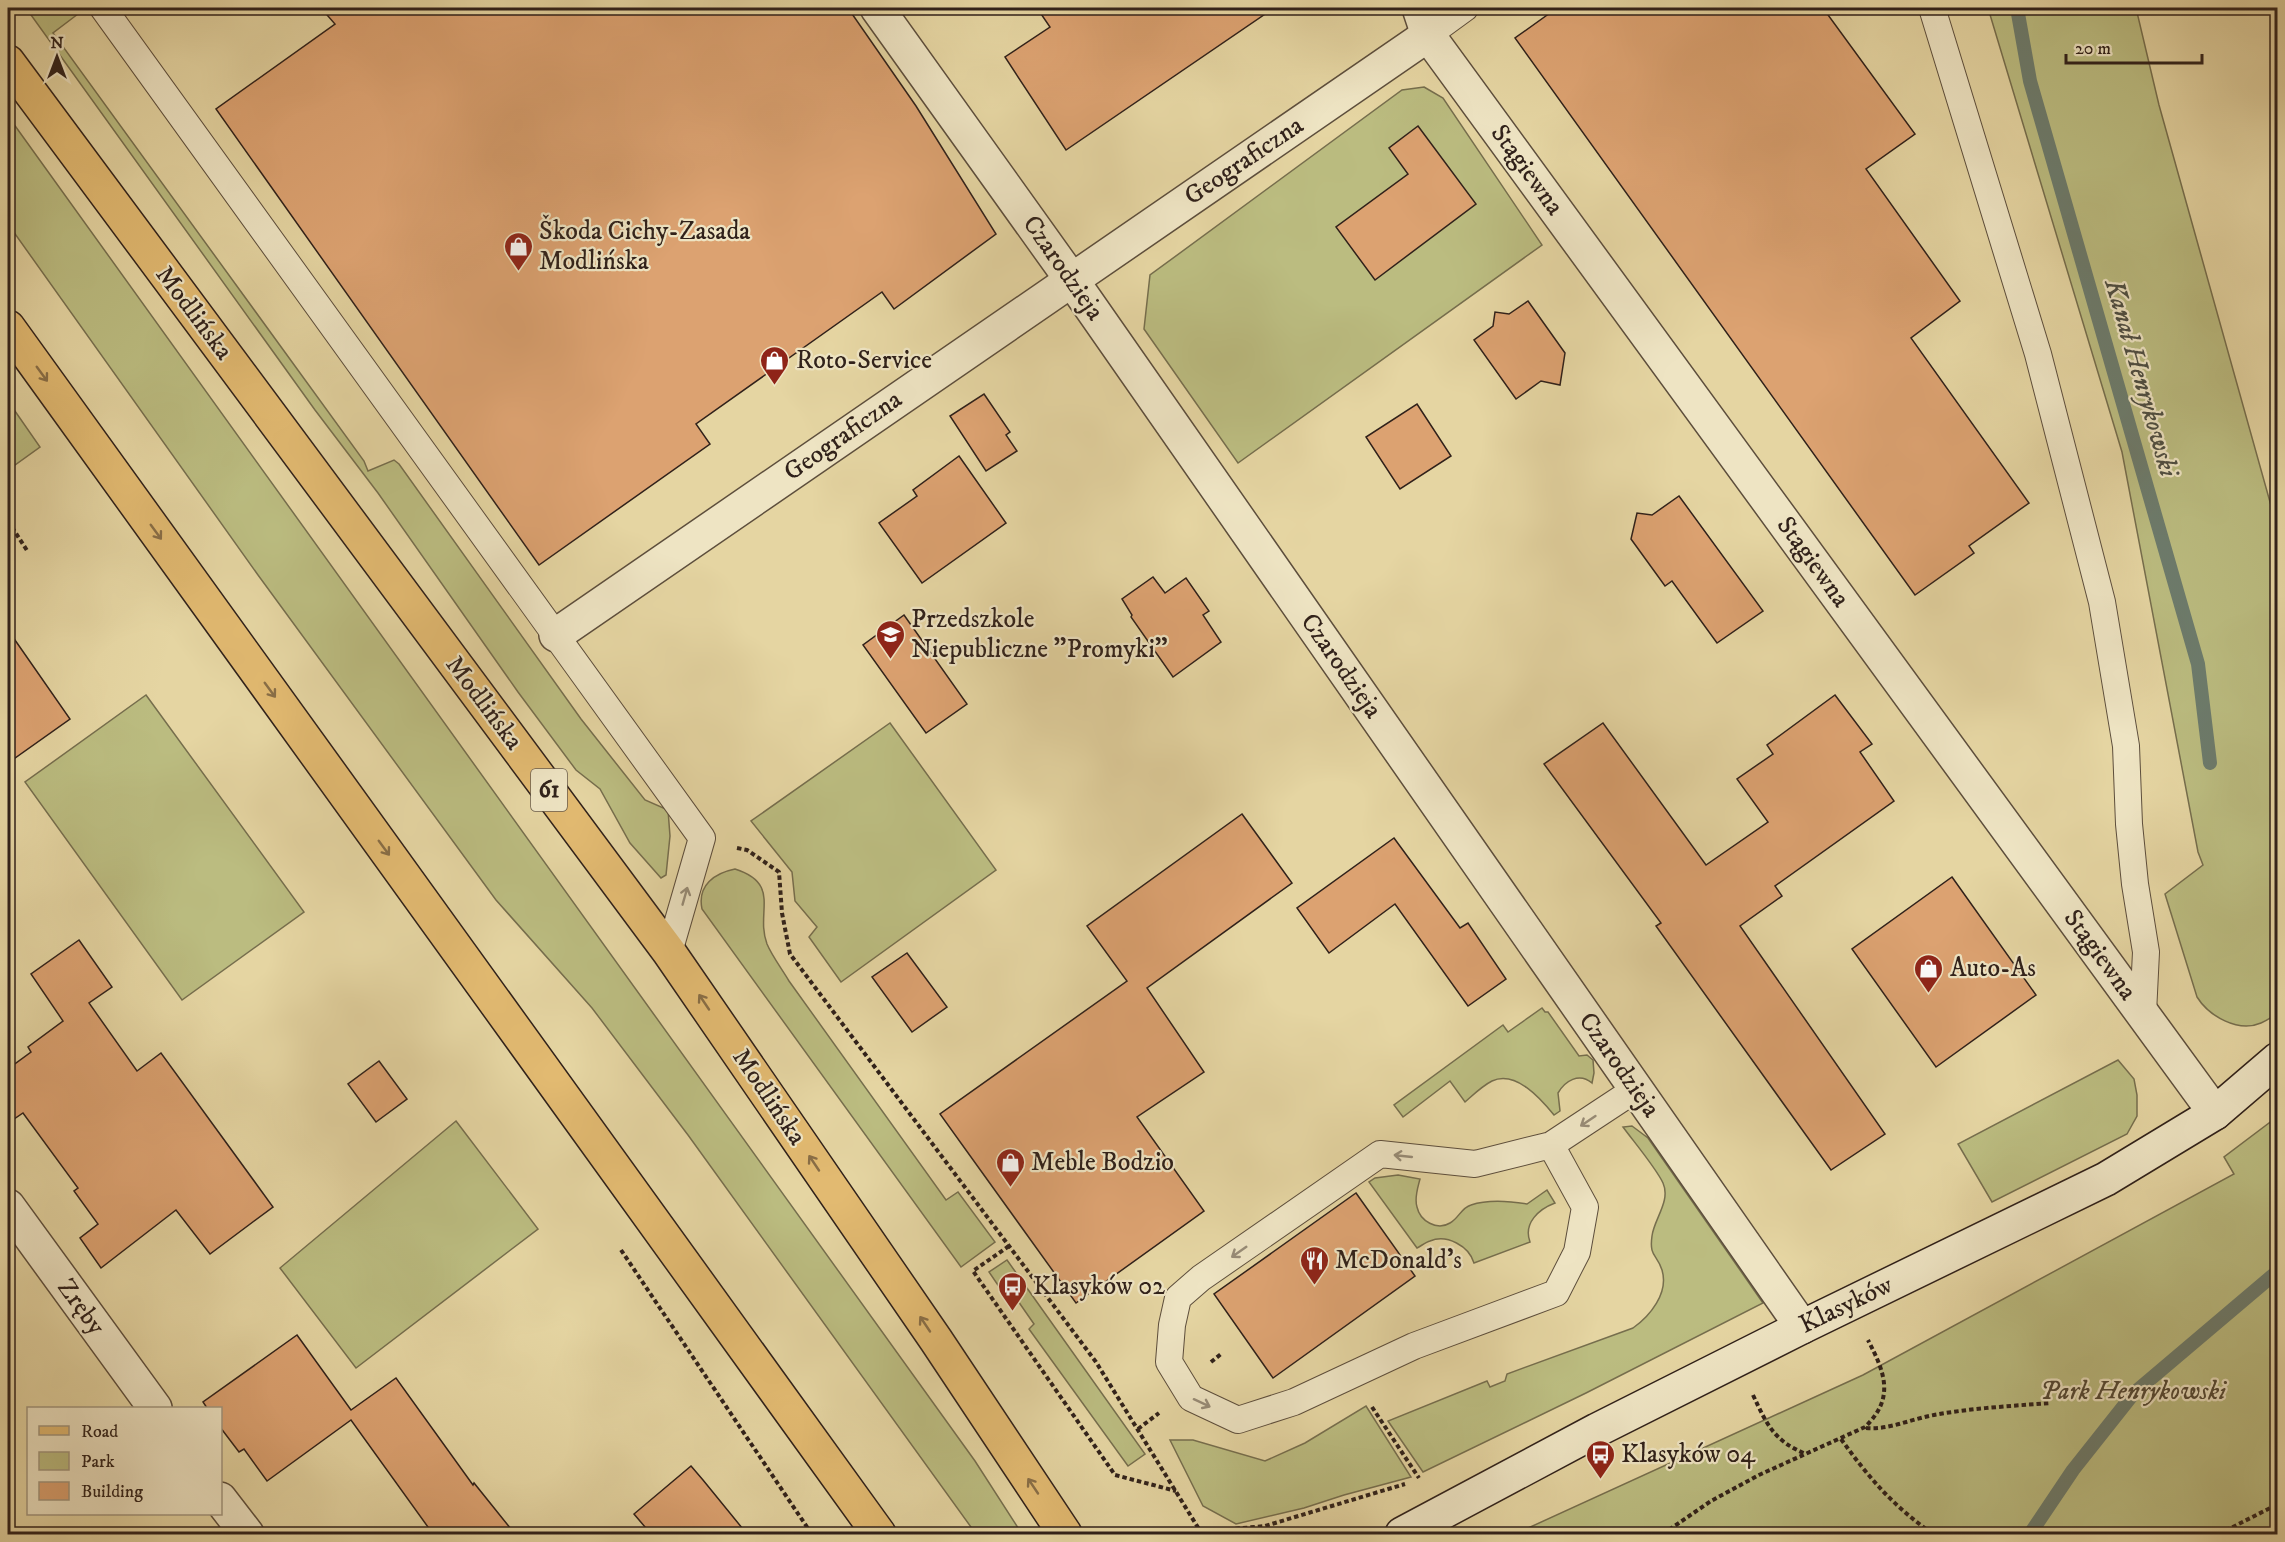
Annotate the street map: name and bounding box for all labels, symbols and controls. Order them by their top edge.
north arrow [27,27,87,87]
scale bar [2066,27,2202,65]
text: N [50,33,64,53]
text: 20 m [2075,38,2111,60]
street label: Geograficzna [1178,109,1310,213]
street label: Stągiewna [1483,118,1571,222]
street label: Czarodzieja [1015,209,1111,327]
place label: Škoda Cichy-Zasada Modlińska [539,214,750,278]
shop icon: Škoda Cichy-Zasada Modlińska [502,230,534,272]
street label: Modlińska [148,259,240,367]
water label: Kanał Henrykowski [2096,274,2186,483]
shop icon: Roto-Service [759,344,791,386]
place label: Roto-Service [796,344,932,377]
one-way arrow [36,366,48,382]
street label: Geograficzna [778,383,908,489]
street label: Stągiewna [1769,510,1857,614]
one-way arrow [150,524,162,540]
place label: Przedszkole Niepubliczne "Promyki" [911,603,1168,666]
street label: Czarodzieja [1293,607,1389,725]
school or university icon: Przedszkole Niepubliczne "Promyki" [874,618,906,660]
street label: Modlińska [438,649,530,757]
one-way arrow [264,682,276,698]
road number: 61 [531,769,567,811]
one-way arrow [378,840,390,856]
one-way arrow [680,886,692,905]
street label: Stągiewna [2056,903,2144,1007]
shop icon: Auto-As [1913,952,1945,994]
place label: Auto-As [1950,952,2036,985]
one-way arrow [698,994,710,1011]
street label: Czarodzieja [1571,1006,1667,1124]
street label: Modlińska [725,1042,813,1152]
one-way arrow [1580,1115,1596,1127]
shop icon: Meble Bodzio [994,1146,1026,1188]
place label: Meble Bodzio [1031,1146,1174,1179]
one-way arrow [1393,1150,1413,1161]
one-way arrow [808,1155,820,1171]
restaurant icon: McDonald's [1298,1244,1330,1286]
place label: McDonald's [1335,1244,1462,1277]
one-way arrow [1231,1246,1247,1258]
street label: Klasyków [1794,1268,1898,1342]
bus stop icon: Klasyków 02 [996,1270,1028,1312]
place label: Klasyków 02 [1033,1270,1165,1303]
street label: Zręby [50,1272,113,1342]
one-way arrow [919,1316,931,1332]
park label: Park Henrykowski [2040,1375,2228,1408]
one-way arrow [1192,1398,1210,1410]
legend [27,1407,222,1515]
text: Road [81,1421,118,1443]
bus stop icon: Klasyków 04 [1584,1438,1616,1480]
place label: Klasyków 04 [1621,1438,1756,1471]
text: Park [81,1451,115,1473]
one-way arrow [1027,1478,1039,1495]
text: Building [81,1481,143,1503]

